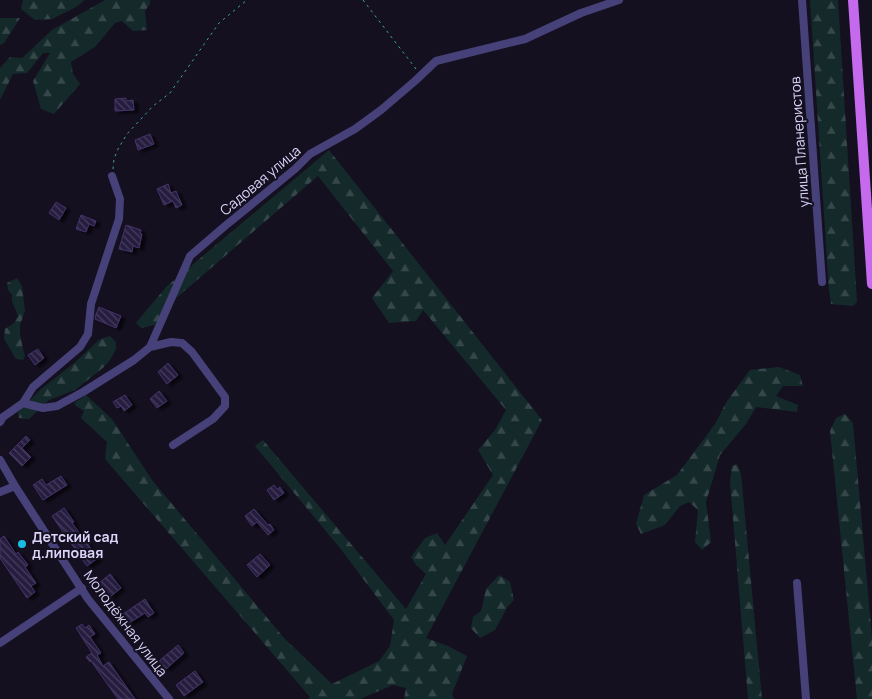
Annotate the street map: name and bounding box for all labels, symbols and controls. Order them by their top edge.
street label: улица Планеристов [785,76,813,208]
street label: Садовая улица [216,141,304,219]
place label: Детский сад д.липовая [32,527,118,562]
marker: Детский сад д.липовая [16,538,28,550]
street label: Молодёжная улица [80,566,172,680]

